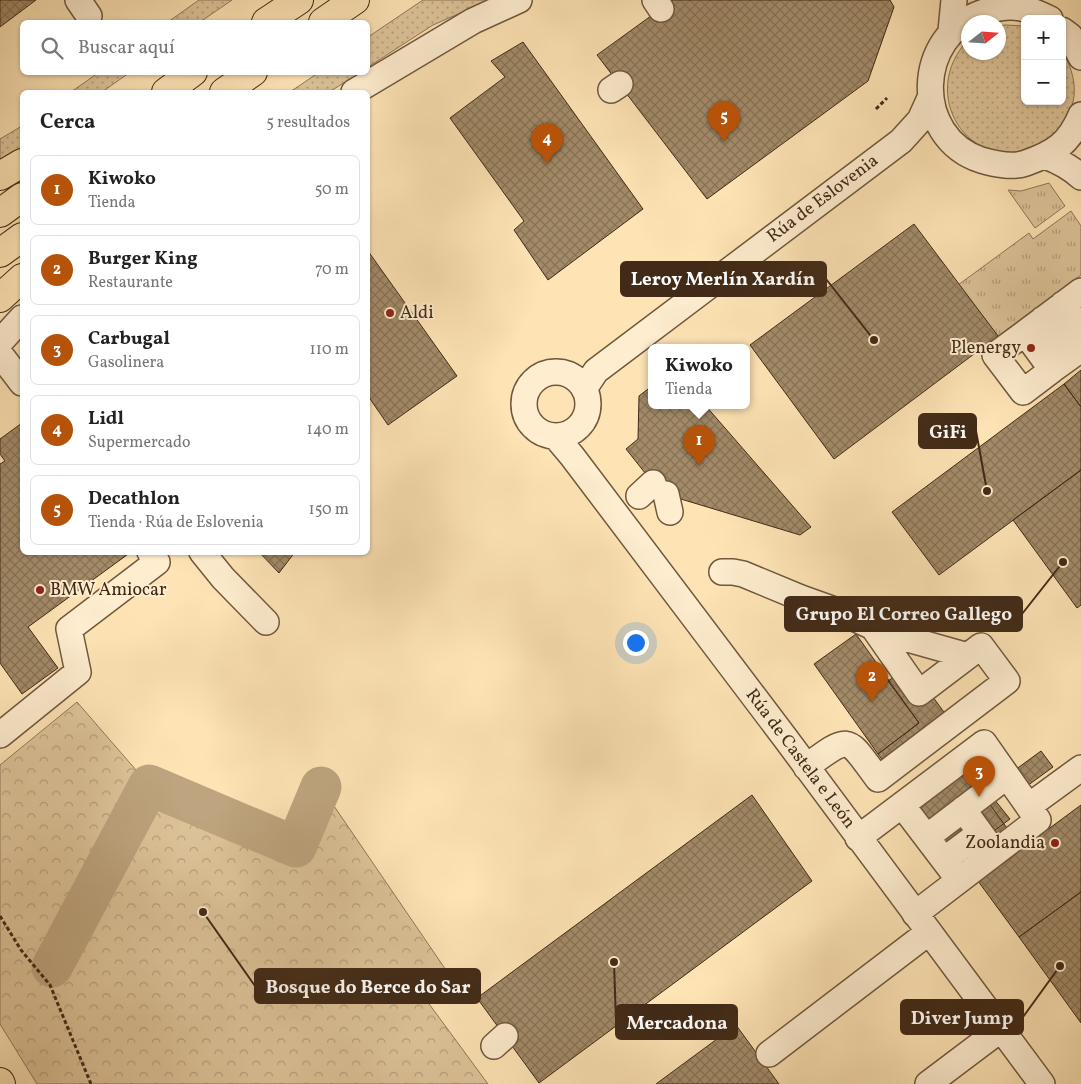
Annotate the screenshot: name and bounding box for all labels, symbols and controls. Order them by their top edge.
north arrow [961,15,1006,60]
map controls [1021,15,1066,105]
button: + [1021,15,1066,60]
search box [20,20,370,75]
icon: search [38,34,66,62]
text: Buscar aquí [78,35,175,61]
button: − [1021,60,1066,105]
pin: 5 [708,101,740,142]
text: Cerca [40,108,95,137]
text: 5 resultados [266,112,350,134]
pin: 4 [531,123,563,164]
street label: Rúa de Eslovenia [762,149,884,249]
text: Kiwoko [88,166,156,192]
text: 1 [54,179,60,201]
text: 50 m [315,179,349,201]
text: Tienda [88,192,136,214]
text: Burger King [88,246,198,272]
text: 2 [53,259,61,281]
text: 70 m [315,259,349,281]
callout: Leroy Merlín Xardín [621,262,826,296]
text: Leroy Merlín Xardín [631,267,815,293]
text: Restaurante [88,272,173,294]
place label: Aldi [400,301,434,326]
marker: Aldi [384,307,396,319]
text: Carbugal [88,326,170,352]
place label: Plenergy [951,336,1021,361]
text: 3 [53,339,61,361]
text: 110 m [310,339,349,361]
marker: Plenergy [1025,342,1037,354]
popup [648,344,750,409]
text: Gasolinera [88,352,164,374]
text: Kiwoko [665,353,733,379]
text: Tienda [665,379,713,401]
text: Lidl [88,406,124,432]
callout: GiFi [919,414,976,448]
text: 4 [52,419,62,441]
text: 140 m [307,419,349,441]
text: GiFi [929,420,967,446]
pin: 1 [683,425,715,466]
text: Supermercado [88,432,190,454]
text: Decathlon [88,486,180,512]
text: 5 [53,499,61,521]
text: 150 m [308,499,349,521]
text: Tienda · Rúa de Eslovenia [88,512,264,534]
place label: BMW Amiocar [50,578,167,603]
marker: BMW Amiocar [34,584,46,596]
callout: Grupo El Correo Gallego [785,597,1022,631]
text: Grupo El Correo Gallego [796,602,1012,628]
your location [623,630,649,656]
pin: 2 [856,661,888,702]
street label: Rúa de Castela e León [739,684,861,834]
pin: 3 [963,756,995,797]
place label: Zoolandia [965,831,1045,856]
marker: Zoolandia [1049,837,1061,849]
callout: Bosque do Berce do Sar [255,969,480,1003]
text: Bosque do Berce do Sar [265,975,471,1001]
callout: Diver Jump [901,1000,1023,1034]
callout: Mercadona [616,1005,737,1039]
text: Diver Jump [911,1006,1013,1032]
text: Mercadona [626,1011,728,1037]

